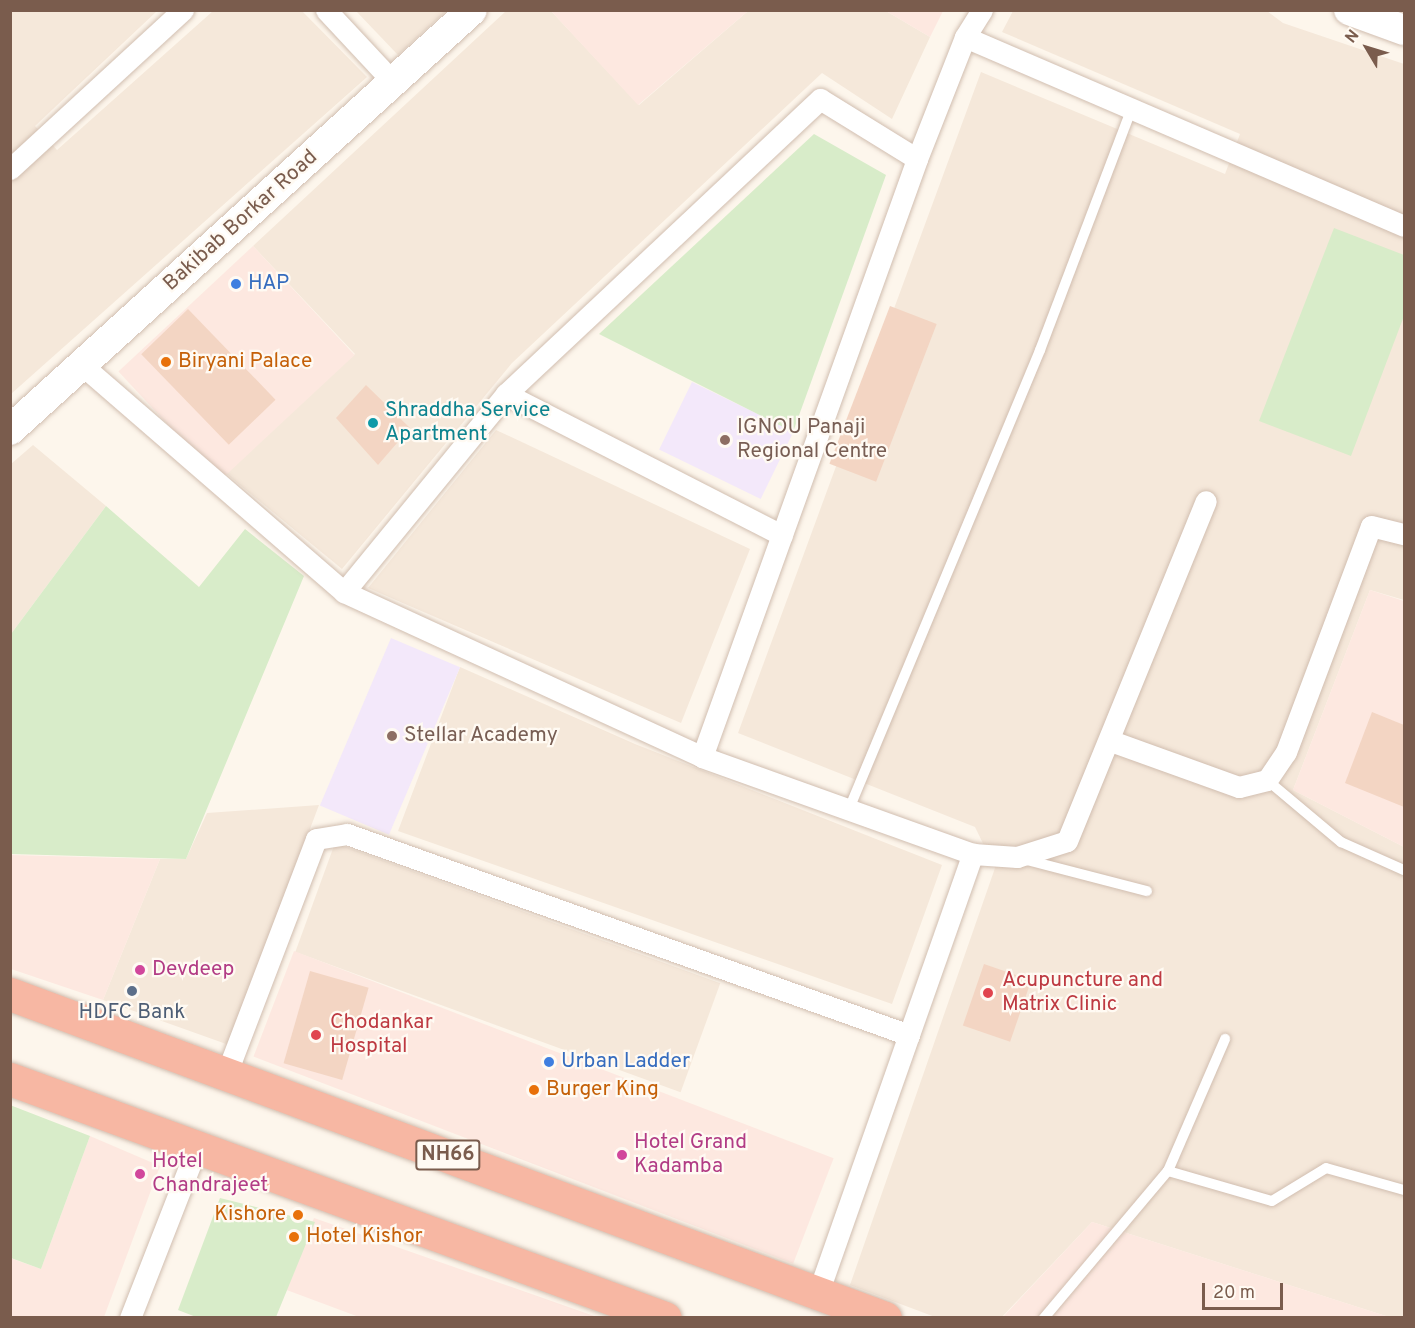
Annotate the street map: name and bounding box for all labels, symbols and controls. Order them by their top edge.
north arrow [1337,18,1397,78]
text: N [1341,26,1364,48]
street label: Bakibab Borkar Road [159,145,323,297]
place label: HAP [248,271,289,297]
marker: HAP [229,277,243,291]
place label: Biryani Palace [178,349,312,375]
marker: Biryani Palace [159,355,173,369]
place label: Shraddha Service Apartment [385,398,550,448]
place label: IGNOU Panaji Regional Centre [737,415,887,465]
marker: Shraddha Service Apartment [366,416,380,430]
marker: IGNOU Panaji Regional Centre [718,433,732,447]
place label: Stellar Academy [404,723,559,749]
marker: Stellar Academy [385,729,399,743]
place label: Devdeep [152,957,234,983]
marker: Devdeep [133,963,147,977]
place label: Acupuncture and Matrix Clinic [1002,968,1163,1018]
marker: HDFC Bank [125,984,139,998]
marker: Acupuncture and Matrix Clinic [979,984,997,1002]
place label: HDFC Bank [79,1000,185,1026]
place label: Chodankar Hospital [330,1010,433,1060]
marker: Chodankar Hospital [307,1026,325,1044]
place label: Urban Ladder [561,1049,690,1075]
marker: Urban Ladder [542,1055,556,1069]
place label: Burger King [546,1077,659,1103]
marker: Burger King [527,1083,541,1097]
place label: Hotel Grand Kadamba [634,1130,747,1180]
road number: NH66 [415,1138,481,1172]
marker: Hotel Grand Kadamba [615,1148,629,1162]
place label: Hotel Chandrajeet [152,1149,268,1199]
marker: Hotel Chandrajeet [133,1167,147,1181]
place label: Kishore [214,1202,286,1228]
marker: Kishore [291,1208,305,1222]
place label: Hotel Kishor [306,1224,423,1250]
marker: Hotel Kishor [287,1230,301,1244]
scale bar [1205,1271,1286,1309]
text: 20 m [1213,1282,1255,1305]

